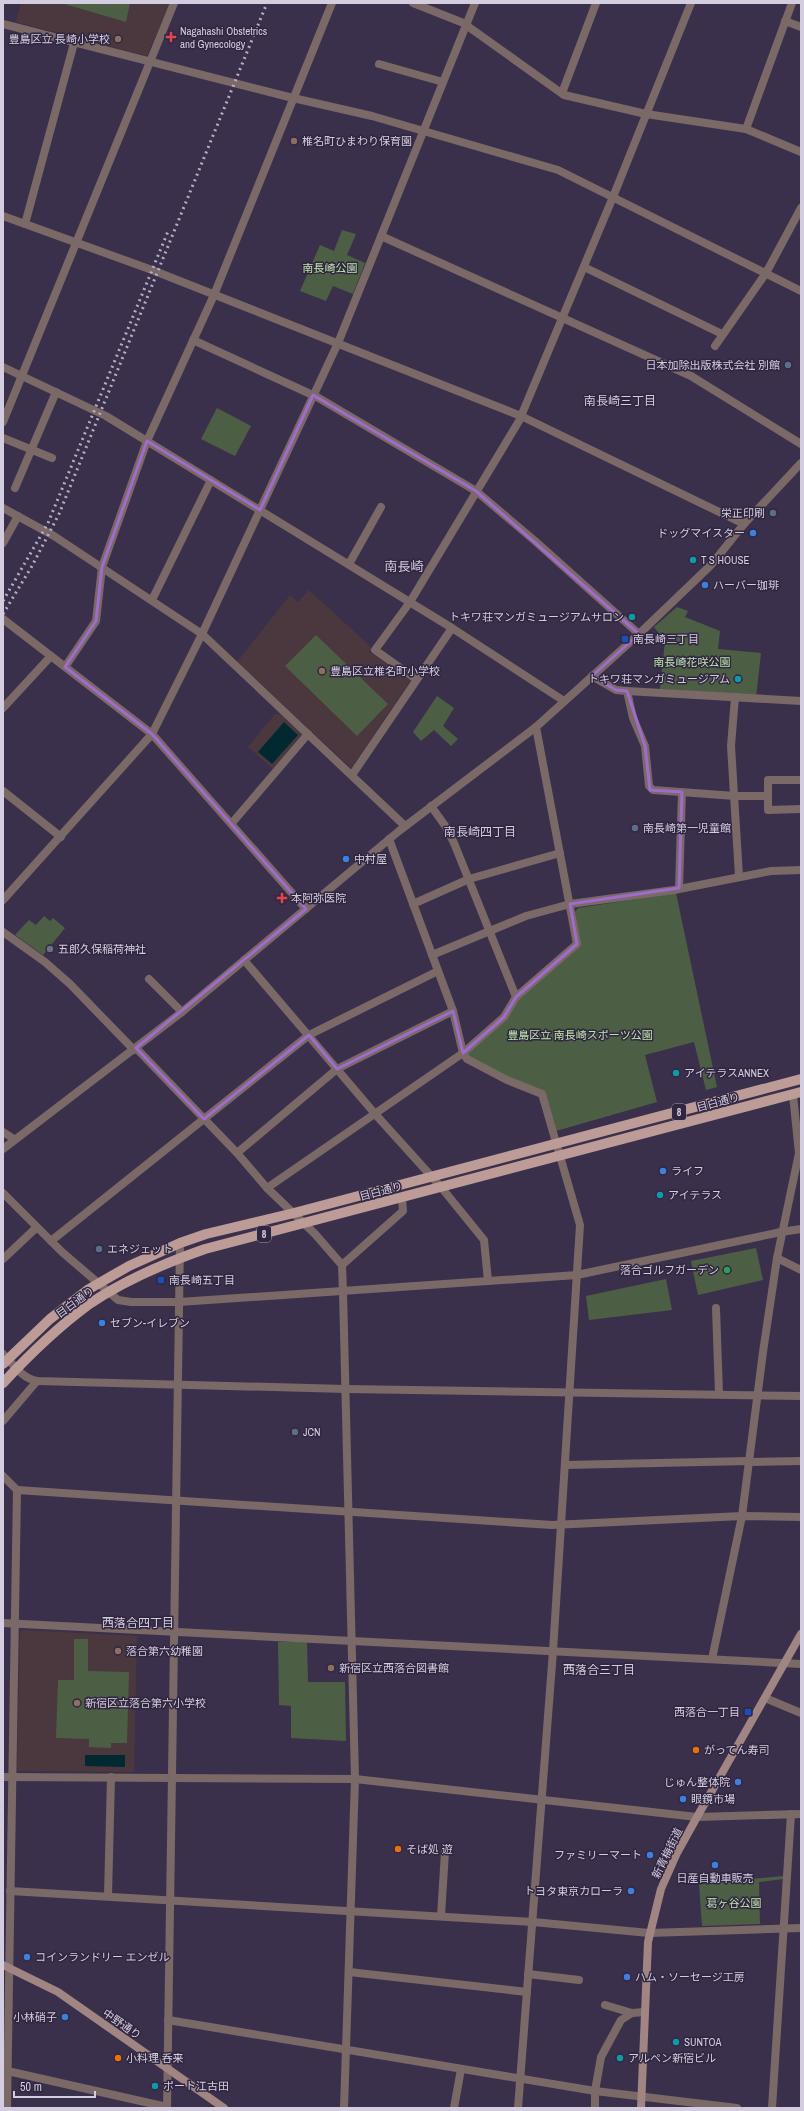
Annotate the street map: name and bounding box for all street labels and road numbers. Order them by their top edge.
street label: 目白通り [695,1090,741,1114]
road number: 8 [672,1104,686,1120]
street label: 目白通り [358,1179,404,1203]
road number: 8 [257,1226,271,1242]
street label: 目白通り [53,1283,97,1321]
street label: 新青梅街道 [649,1825,685,1881]
street label: 中野通り [100,2006,144,2042]

